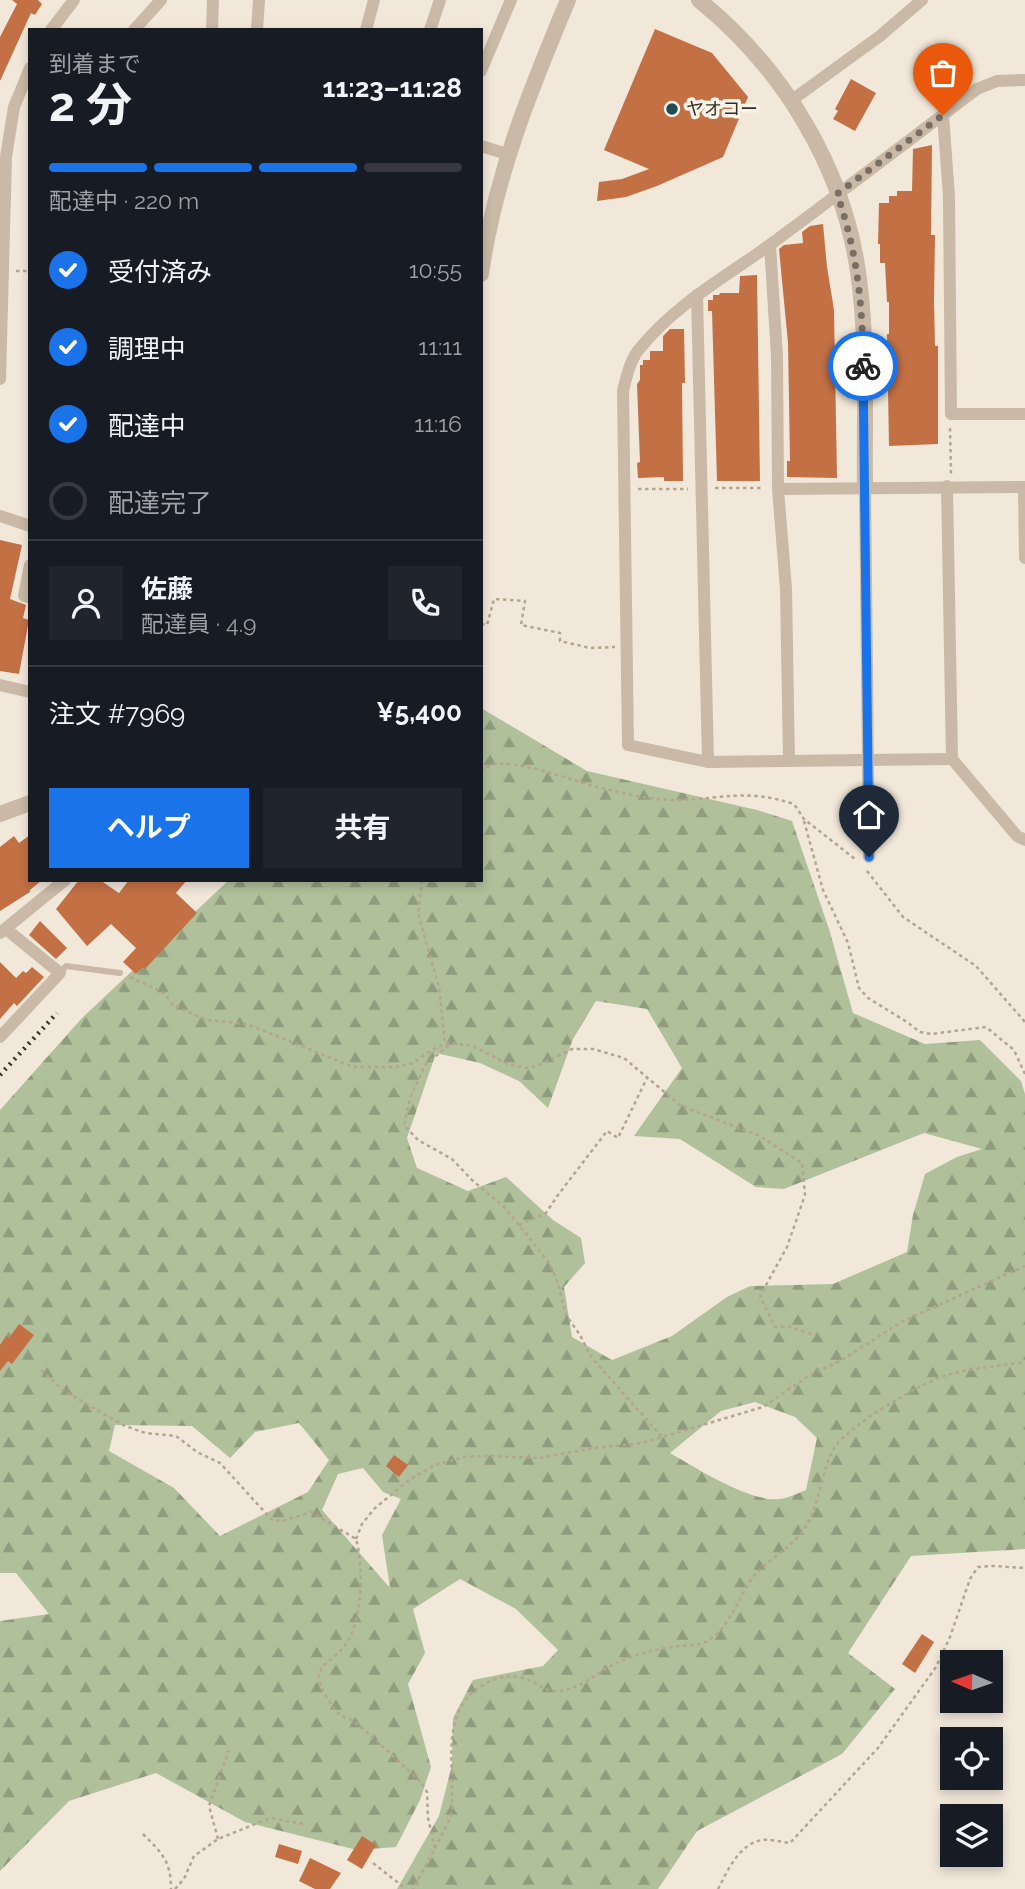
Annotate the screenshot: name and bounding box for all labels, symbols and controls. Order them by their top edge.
pin [913,43,973,115]
text: 到着まで [49,50,141,77]
icon: bag [924,54,962,92]
text: 11:23–11:28 [323,73,462,103]
text: 2 分 [49,78,132,132]
place label: ヤオコー [686,98,758,119]
marker: ヤオコー [664,101,680,117]
text: 配達中 · 220 m [49,187,199,214]
icon: check [49,251,87,289]
text: 10:55 [409,256,462,283]
text: 受付済み [108,257,212,287]
icon: check [49,328,87,366]
courier [828,331,898,401]
text: 11:11 [418,333,462,360]
text: 調理中 [108,334,186,364]
icon: bike [844,347,882,385]
icon: check [49,405,87,443]
text: 11:16 [414,410,462,437]
text: 配達中 [108,411,186,441]
text: 配達完了 [108,488,212,518]
button: person [49,566,123,640]
button: phone [388,566,462,640]
text: 佐藤 [141,574,193,604]
text: 配達員 · 4.9 [141,610,256,637]
text: ¥5,400 [376,697,462,727]
text: 注文 #7969 [49,699,185,729]
pin [839,785,899,857]
button: ヘルプ [49,788,249,868]
button: 共有 [263,788,462,868]
icon: home [850,796,888,834]
north arrow [940,1650,1003,1713]
map controls [940,1650,1003,1867]
button: locate [940,1727,1003,1790]
button: layers [940,1804,1003,1867]

